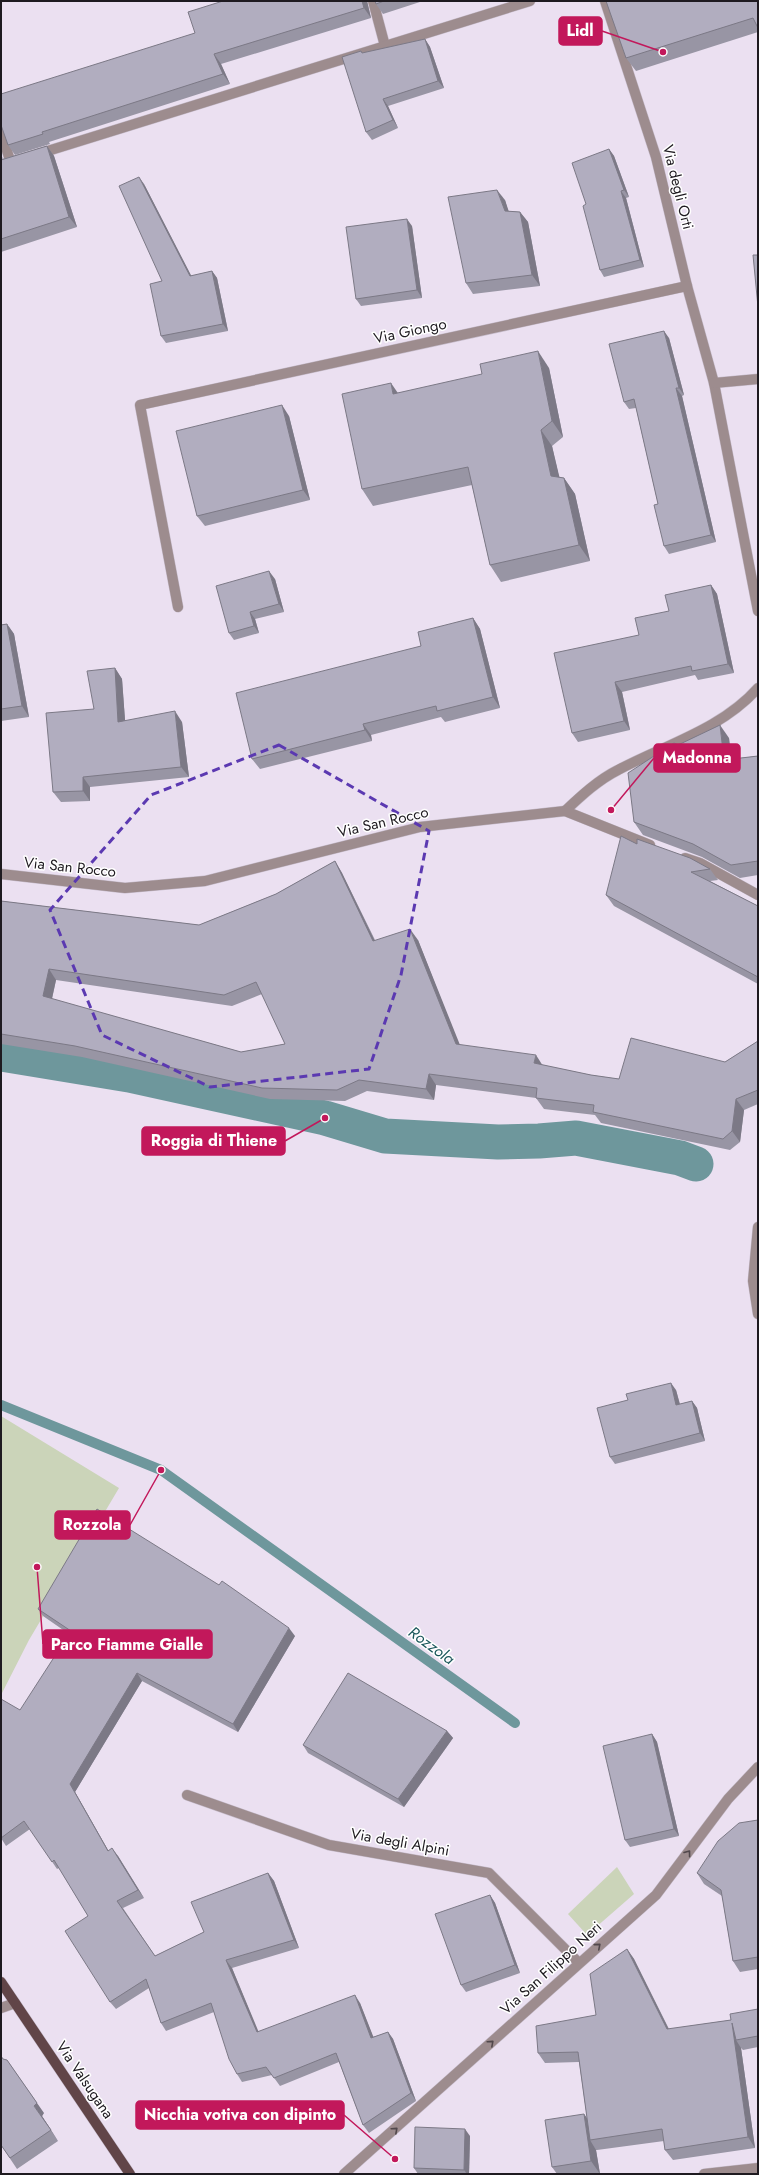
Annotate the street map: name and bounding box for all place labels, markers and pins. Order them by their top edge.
callout: Lidl [559,17,602,45]
callout: Madonna [654,744,740,772]
callout: Roggia di Thiene [142,1127,285,1155]
callout: Rozzola [55,1511,130,1539]
callout: Parco Fiamme Gialle [43,1630,212,1658]
callout: Nicchia votiva con dipinto [136,2101,344,2129]

